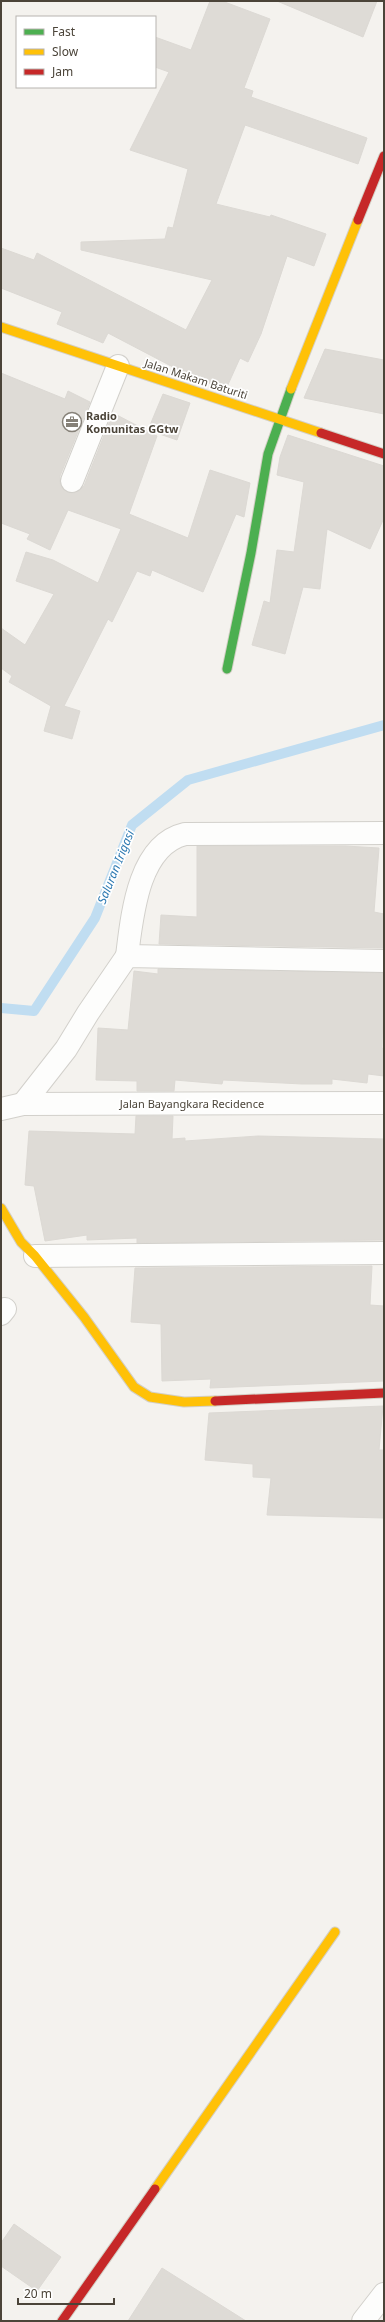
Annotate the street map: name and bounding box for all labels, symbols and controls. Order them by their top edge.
legend [16,16,156,88]
text: Fast [52,23,76,40]
text: Slow [52,43,79,60]
text: Jam [51,63,73,80]
street label: Jalan Makam Baturiti [142,354,250,402]
place label: Radio Komunitas GGtw [86,408,179,436]
office icon: Radio Komunitas GGtw [61,411,83,433]
water label: Saluran Irigasi [93,827,138,906]
street label: Jalan Bayangkara Recidence [119,1096,264,1111]
scale bar [18,2280,114,2306]
text: 20 m [24,2285,52,2302]

